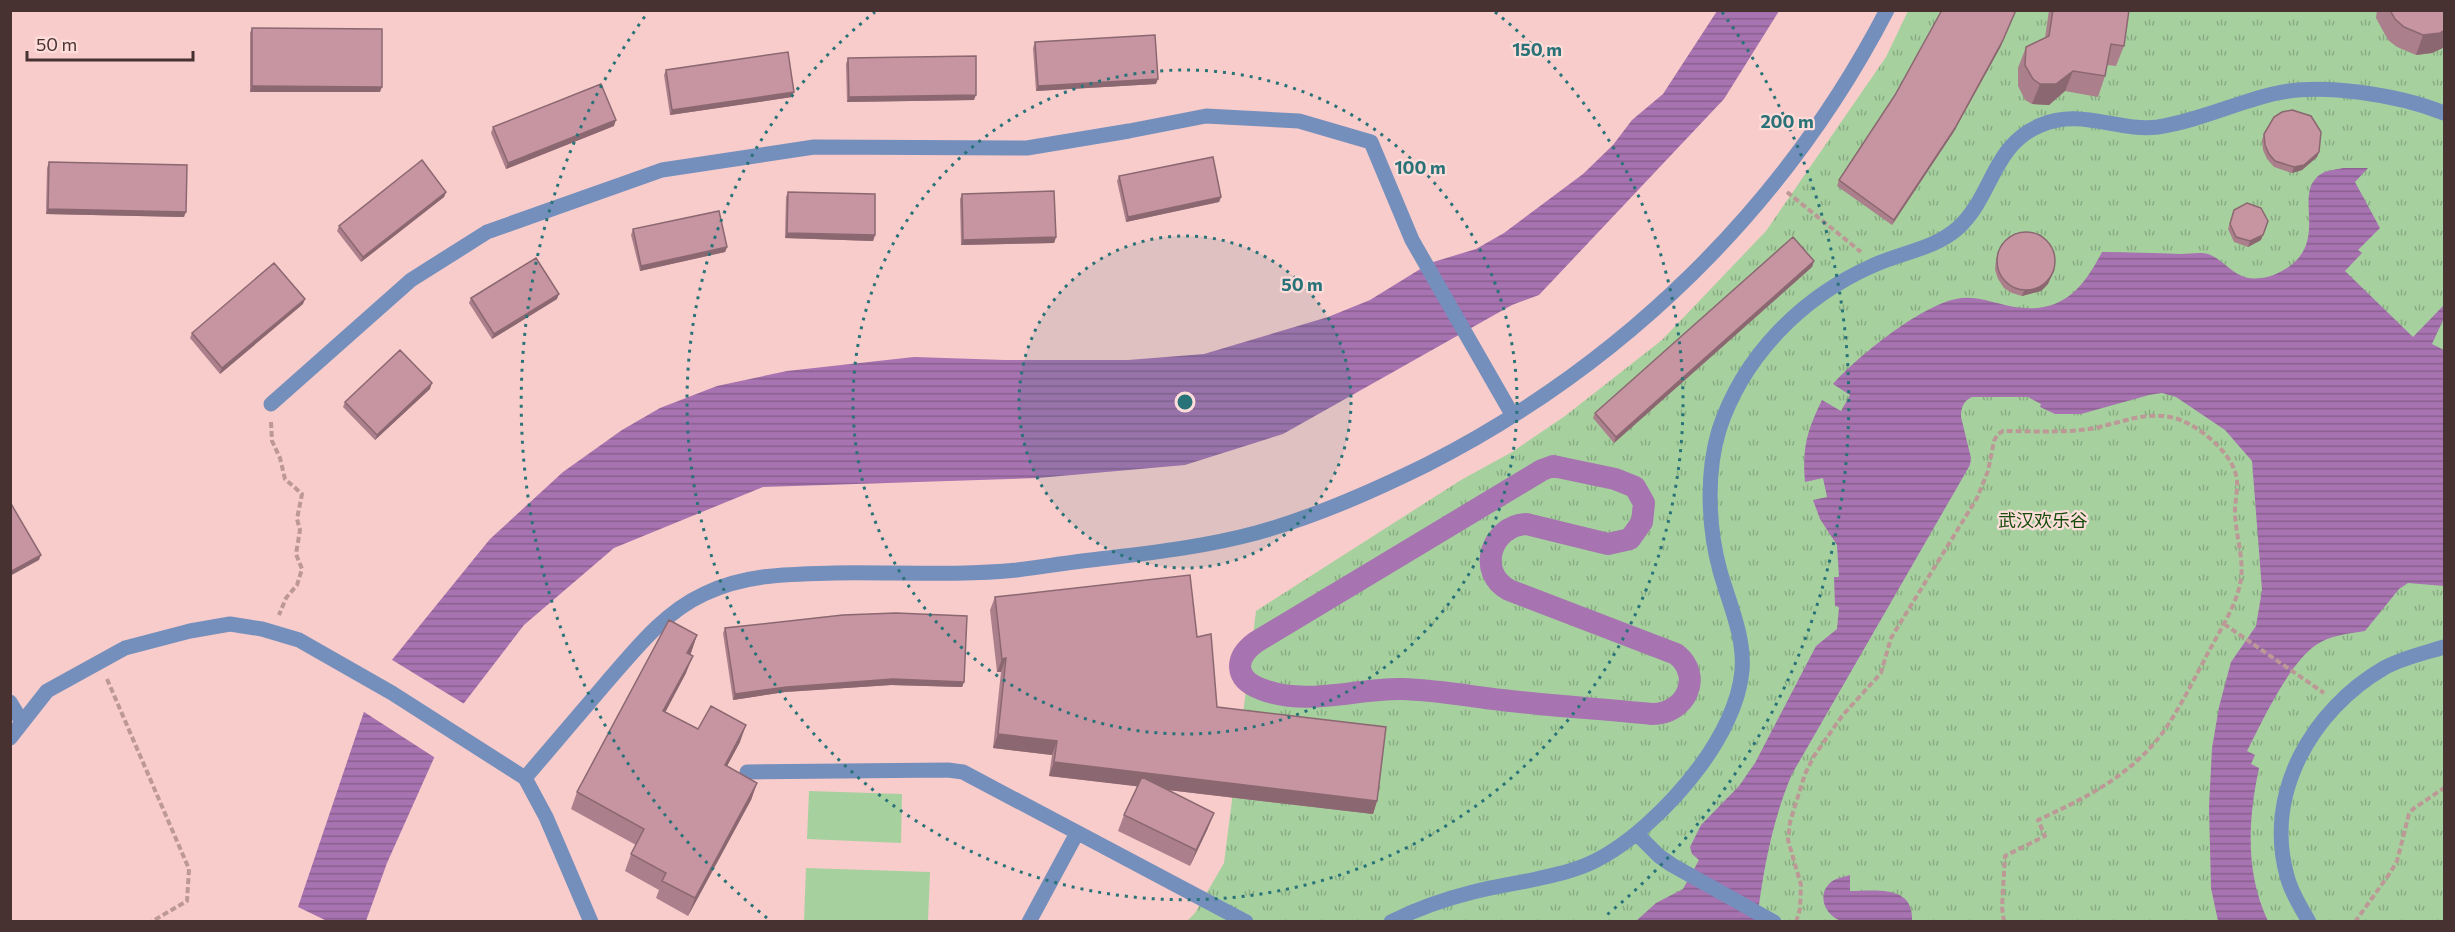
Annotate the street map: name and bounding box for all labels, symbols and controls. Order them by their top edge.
scale bar [27,24,194,62]
text: 50 m [36,33,77,55]
text: 150 m [1512,38,1562,60]
text: 200 m [1760,110,1814,132]
text: 100 m [1394,156,1446,178]
text: 50 m [1281,273,1323,295]
centre of rings [1175,392,1195,412]
park label: 武汉欢乐谷 [1998,509,2088,531]

